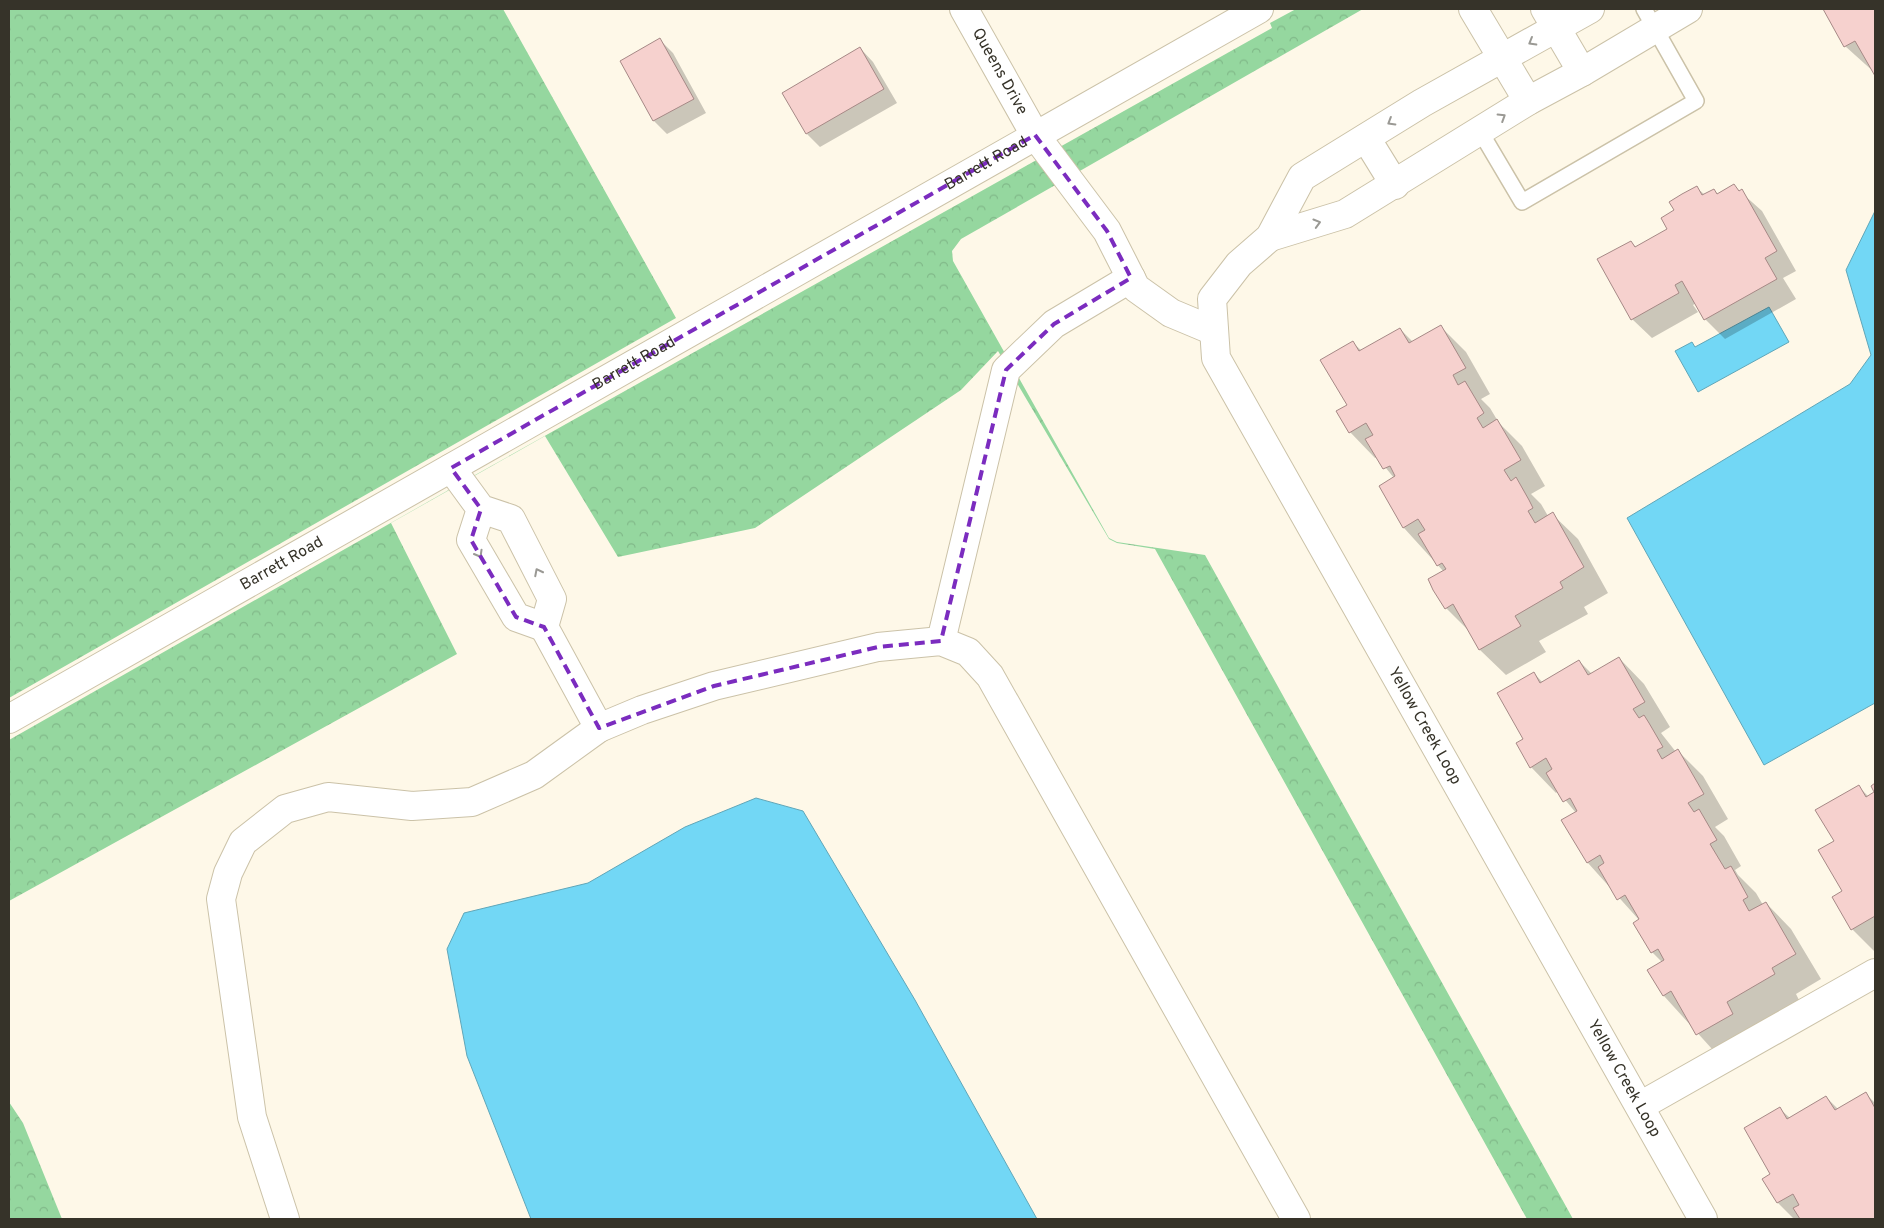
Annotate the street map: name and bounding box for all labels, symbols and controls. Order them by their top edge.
street label: Queens Drive [967,25,1032,119]
one-way arrow [1529,35,1538,45]
one-way arrow [1497,113,1506,123]
one-way arrow [1388,116,1397,126]
street label: Barrett Road [941,132,1031,195]
one-way arrow [1312,218,1320,228]
street label: Barrett Road [589,332,679,395]
street label: Barrett Road [237,532,327,595]
one-way arrow [473,549,483,558]
one-way arrow [534,568,544,577]
street label: Yellow Creek Loop [1383,664,1465,789]
street label: Yellow Creek Loop [1583,1016,1665,1141]

